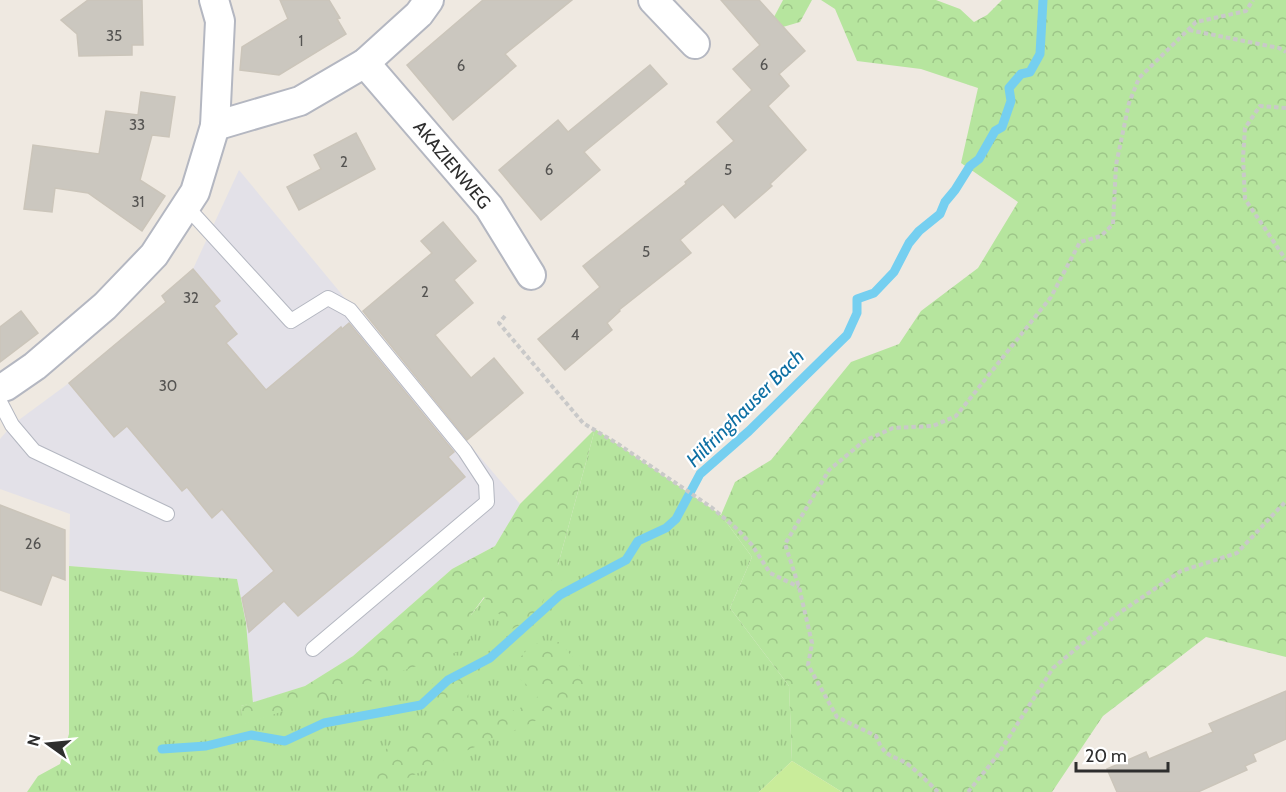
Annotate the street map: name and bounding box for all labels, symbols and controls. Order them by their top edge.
house number: 35 [106,27,122,45]
house number: 1 [299,32,303,50]
house number: 6 [760,56,768,74]
house number: 6 [457,57,465,75]
house number: 33 [129,116,145,134]
street label: AKAZIENWEG [409,116,495,214]
house number: 2 [340,153,348,171]
house number: 6 [545,161,553,179]
house number: 5 [724,161,732,179]
house number: 31 [131,193,145,211]
house number: 5 [642,243,650,261]
house number: 2 [421,283,429,301]
house number: 32 [183,289,199,307]
house number: 4 [571,326,580,344]
water label: Hilfringhauser Bach [681,344,809,472]
house number: 30 [159,377,177,395]
house number: 26 [25,535,41,553]
north arrow [18,714,78,774]
text: N [23,732,45,748]
scale bar [1076,735,1168,773]
text: 20 m [1085,745,1127,767]

